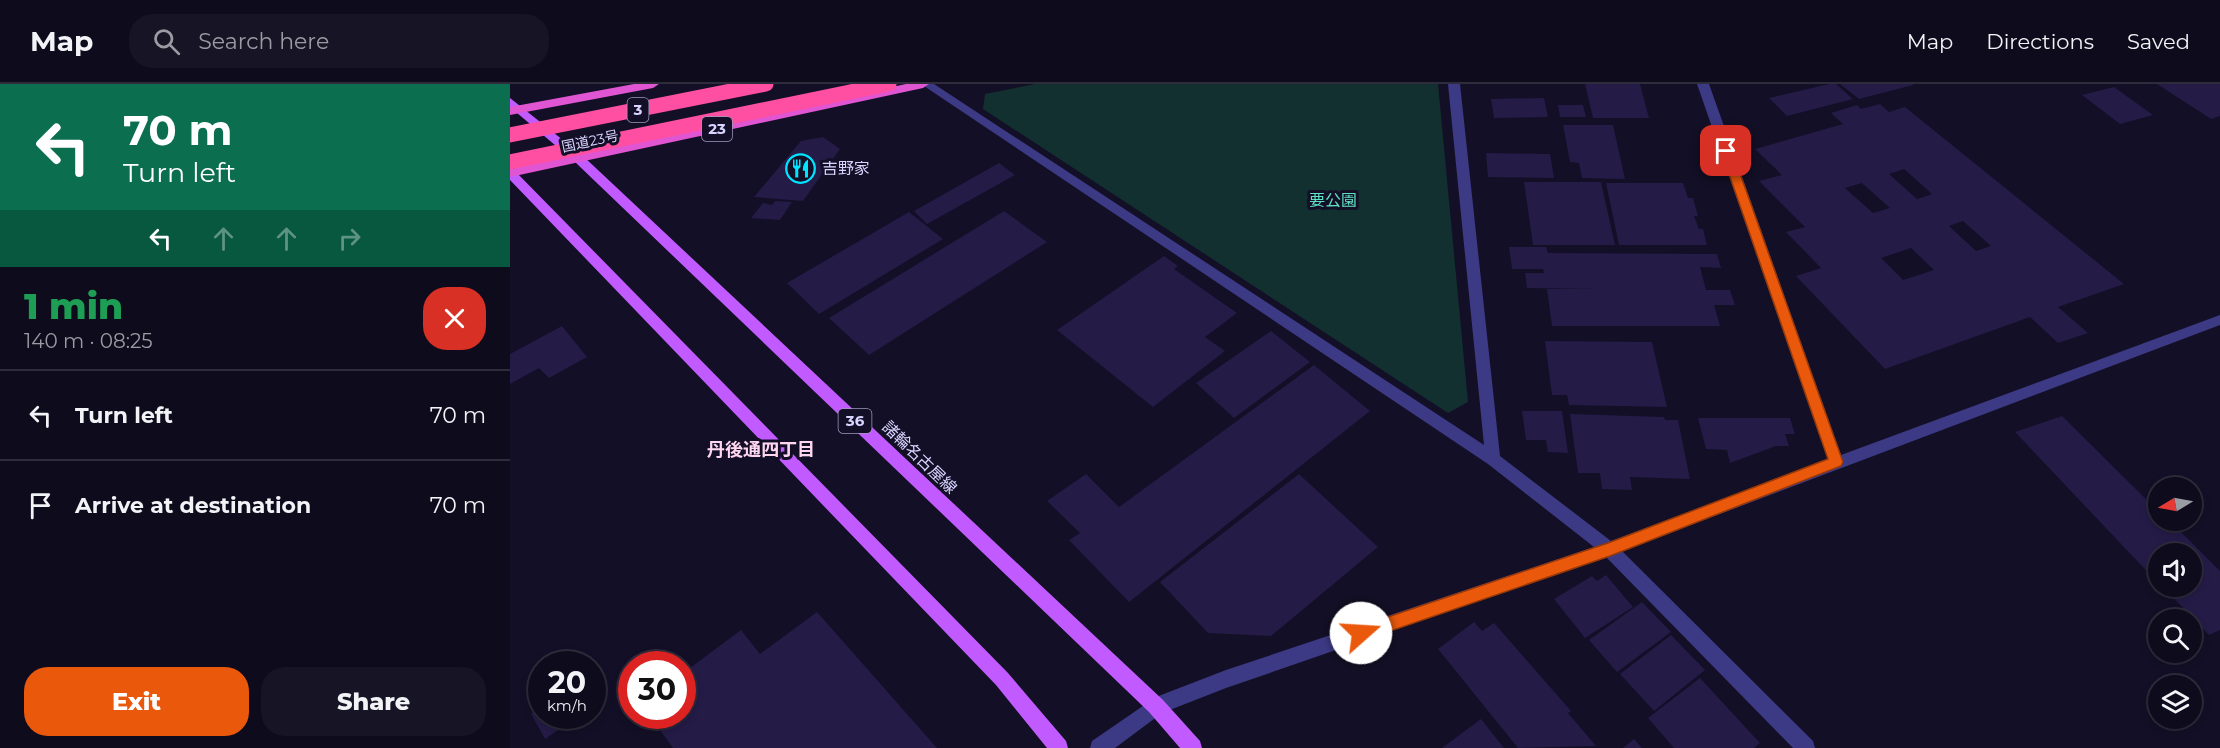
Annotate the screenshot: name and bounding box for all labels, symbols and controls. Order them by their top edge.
search box [129,14,549,68]
text: Map [30,24,93,58]
icon: search [150,25,183,58]
text: Search here [198,28,329,55]
text: Map [1907,29,1953,54]
text: Directions [1986,29,2094,54]
text: Saved [2127,29,2190,54]
road number: 3 [628,98,648,122]
text: 70 m [123,104,233,156]
icon: left [24,108,102,186]
road number: 23 [702,117,732,141]
pin [1700,125,1751,176]
street label: 国道23号 [560,126,620,156]
icon: arrive [1709,134,1742,167]
restaurant icon: 吉野家 [785,152,817,184]
text: Turn left [123,156,236,189]
place label: 吉野家 [822,159,870,178]
park label: 要公園 [1309,191,1357,210]
icon: left [144,222,177,255]
icon: ahead [207,222,240,255]
icon: ahead [270,222,303,255]
icon: right [333,222,366,255]
text: 1 min [24,284,123,328]
button: close [423,287,486,350]
text: 140 m · 08:25 [24,329,153,353]
icon: left [24,399,57,432]
text: Turn left [75,402,173,429]
text: 70 m [430,402,486,429]
road number: 36 [838,409,872,433]
street label: 諸輪名古屋線 [879,417,961,498]
district label: 丹後通四丁目 [707,439,815,461]
north arrow [2148,477,2202,531]
map controls [2148,477,2202,729]
icon: arrive [24,489,57,522]
text: Arrive at destination [75,492,311,519]
text: 70 m [430,492,486,519]
button: sound [2148,543,2202,597]
position arrow [1329,601,1393,665]
button: search [2148,609,2202,663]
speed limit sign: 30 [618,651,696,729]
text: 20 [548,664,586,701]
button: Exit [24,667,249,736]
button: Share [261,667,486,736]
button: layers [2148,675,2202,729]
text: km/h [547,696,587,715]

